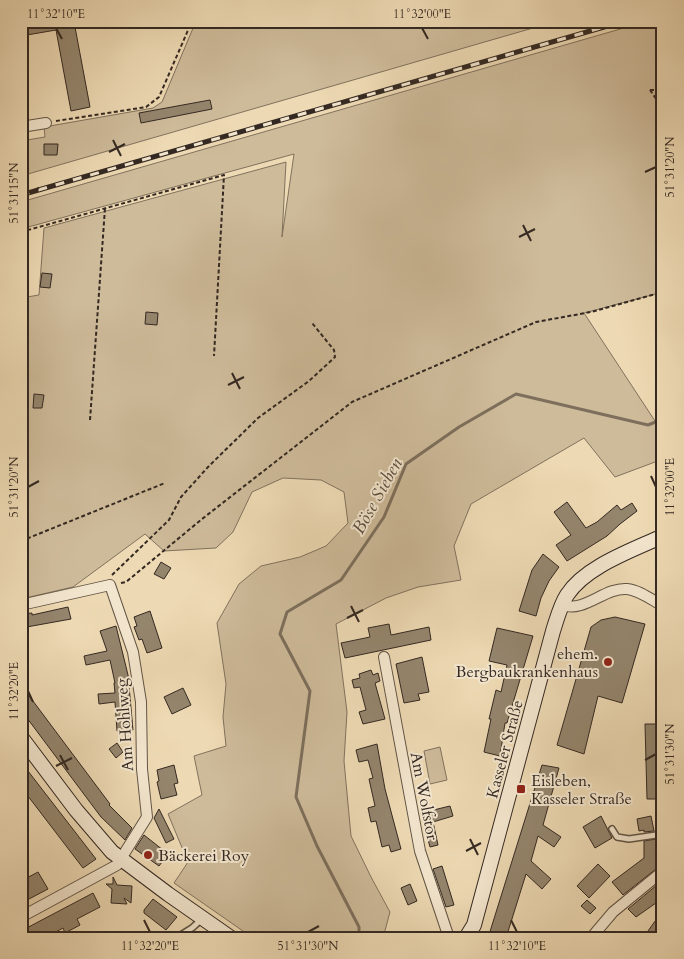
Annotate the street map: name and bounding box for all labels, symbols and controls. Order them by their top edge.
text: 11°32'10"E [27,6,85,22]
text: 11°32'00"E [393,6,451,22]
text: 51°31'20"N [662,136,678,197]
text: 51°31'15"N [6,162,22,223]
water label: Böse Sieben [346,454,409,539]
text: 51°31'20"N [6,456,22,517]
text: 11°32'00"E [662,458,678,516]
place label: ehem. Bergbaukrankenhaus [456,643,598,683]
marker: ehem. Bergbaukrankenhaus [602,656,614,668]
text: 11°32'20"E [6,662,22,720]
street label: Am Hohlweg [111,678,139,772]
street label: Kasseler Straße [481,698,529,801]
text: 51°31'30"N [662,723,678,784]
street label: Am Wolfstor [405,750,443,842]
place label: Eisleben, Kasseler Straße [531,770,632,810]
marker: Eisleben, Kasseler Straße [515,783,527,795]
place label: Bäckerei Roy [158,845,250,867]
marker: Bäckerei Roy [142,849,154,861]
text: 11°32'20"E [121,938,179,954]
text: 51°31'30"N [278,938,339,954]
text: 11°32'10"E [488,938,546,954]

